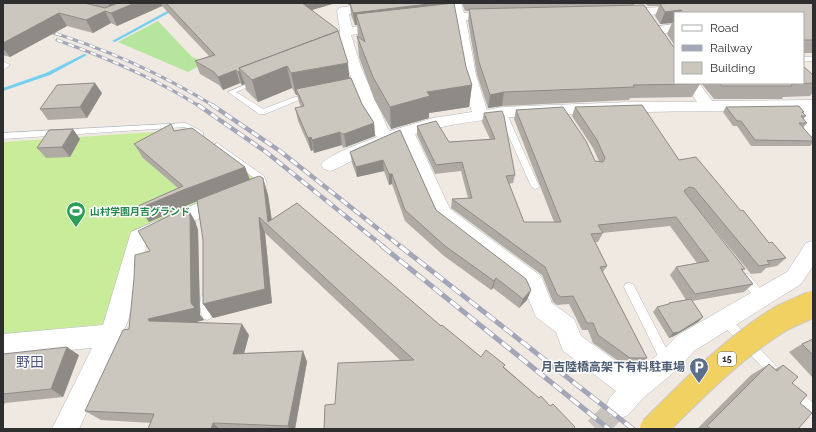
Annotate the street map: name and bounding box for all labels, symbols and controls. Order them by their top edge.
legend [674,12,804,84]
text: Road [710,21,739,35]
text: Railway [710,41,753,55]
text: Building [710,61,756,75]
sports icon: 山村学園月吉グランド [65,200,87,228]
place label: 山村学園月吉グランド [90,206,190,217]
road number: 15 [718,352,736,366]
district label: 野田 [16,354,44,370]
parking icon: 月吉陸橋高架下有料駐車場 [688,356,710,384]
place label: 月吉陸橋高架下有料駐車場 [541,360,685,374]

